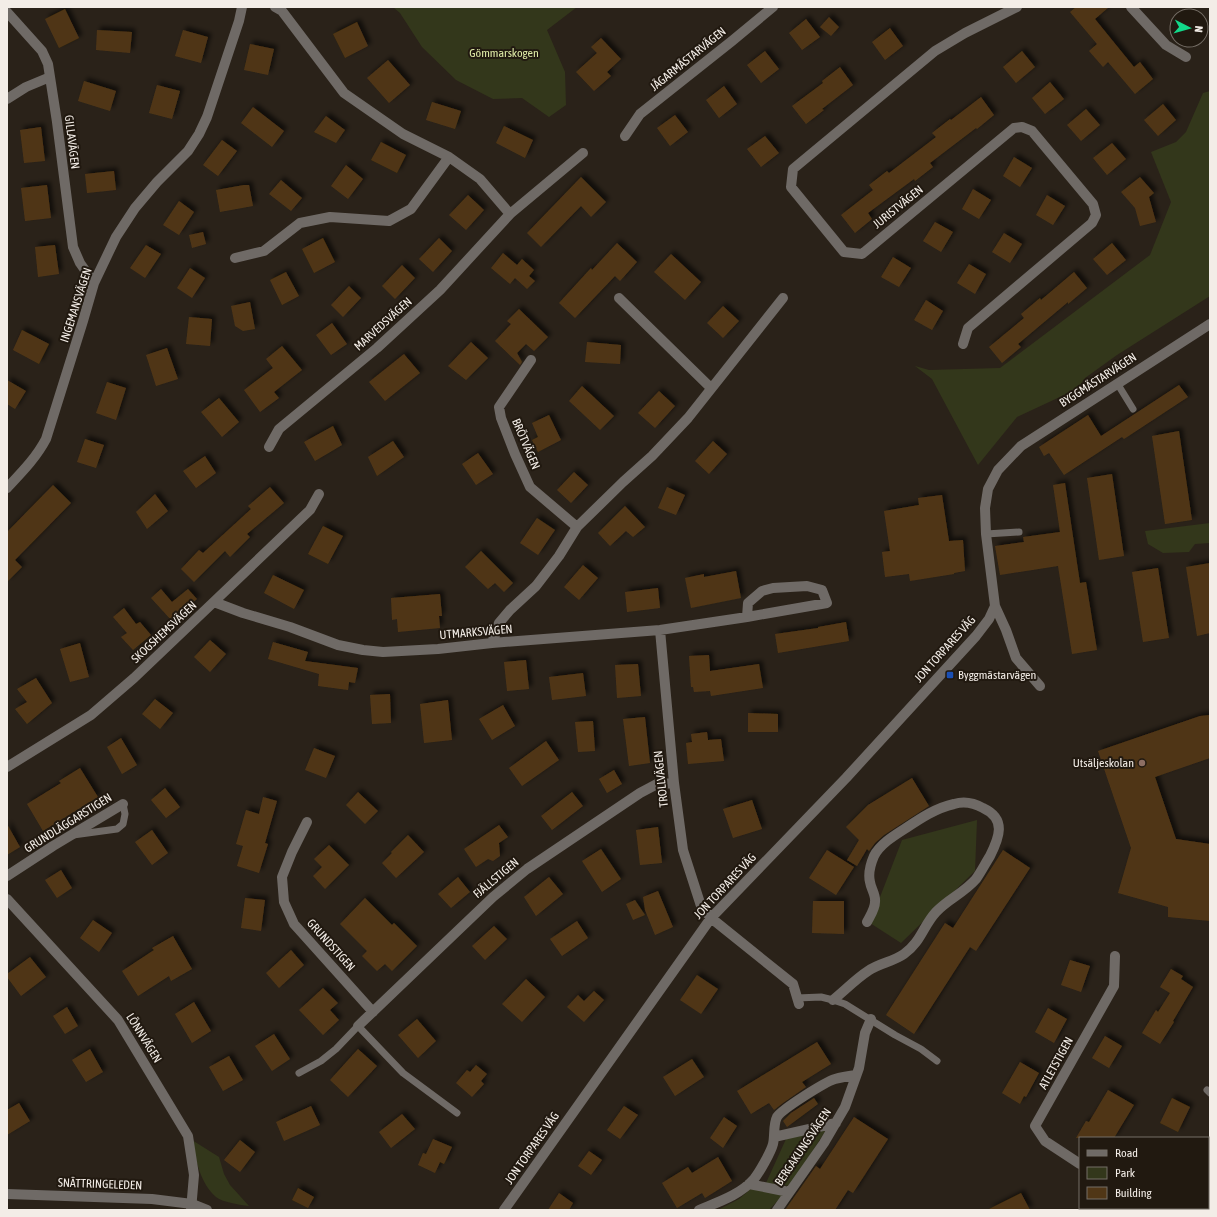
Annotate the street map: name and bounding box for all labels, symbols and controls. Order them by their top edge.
north arrow [1169,8,1209,48]
street label: JÄGARMÄSTARVÄGEN [647,24,729,94]
text: N [1193,25,1205,33]
park label: Gömmarskogen [469,46,539,60]
street label: GILLAVÄGEN [62,114,82,170]
street label: JURISTVÄGEN [870,183,926,231]
street label: INGEMANSVÄGEN [57,266,95,344]
street label: MARVEDSVÄGEN [351,295,415,353]
street label: BYGGMÄSTARVÄGEN [1057,350,1139,410]
street label: BRÖTVÄGEN [509,417,543,471]
street label: SKOGSHEMSVÄGEN [128,598,200,666]
street label: JON TORPARES VÄG [912,613,978,685]
street label: UTMARKSVÄGEN [439,622,513,642]
place label: Byggmästarvägen [958,668,1036,682]
marker: Byggmästarvägen [945,670,955,680]
street label: TROLLVÄGEN [651,750,671,808]
place label: Utsäljeskolan [1073,756,1134,770]
marker: Utsäljeskolan [1137,758,1147,768]
street label: GRUNDLÄGGARSTIGEN [22,790,114,856]
street label: JON TORPARES VÄG [691,850,759,922]
street label: FJÄLLSTIGEN [470,855,522,901]
street label: GRUNDSTIGEN [304,916,358,974]
street label: LÖNNVÄGEN [123,1011,165,1065]
street label: ATLETSTIGEN [1036,1034,1076,1092]
street label: BERGAKUNGSVÄGEN [772,1106,834,1188]
street label: JON TORPARES VÄG [502,1109,562,1187]
legend [1079,1137,1209,1209]
text: Road [1115,1146,1138,1160]
text: Park [1115,1166,1136,1180]
street label: SNÄTTRINGELEDEN [58,1176,142,1192]
text: Building [1115,1186,1153,1200]

